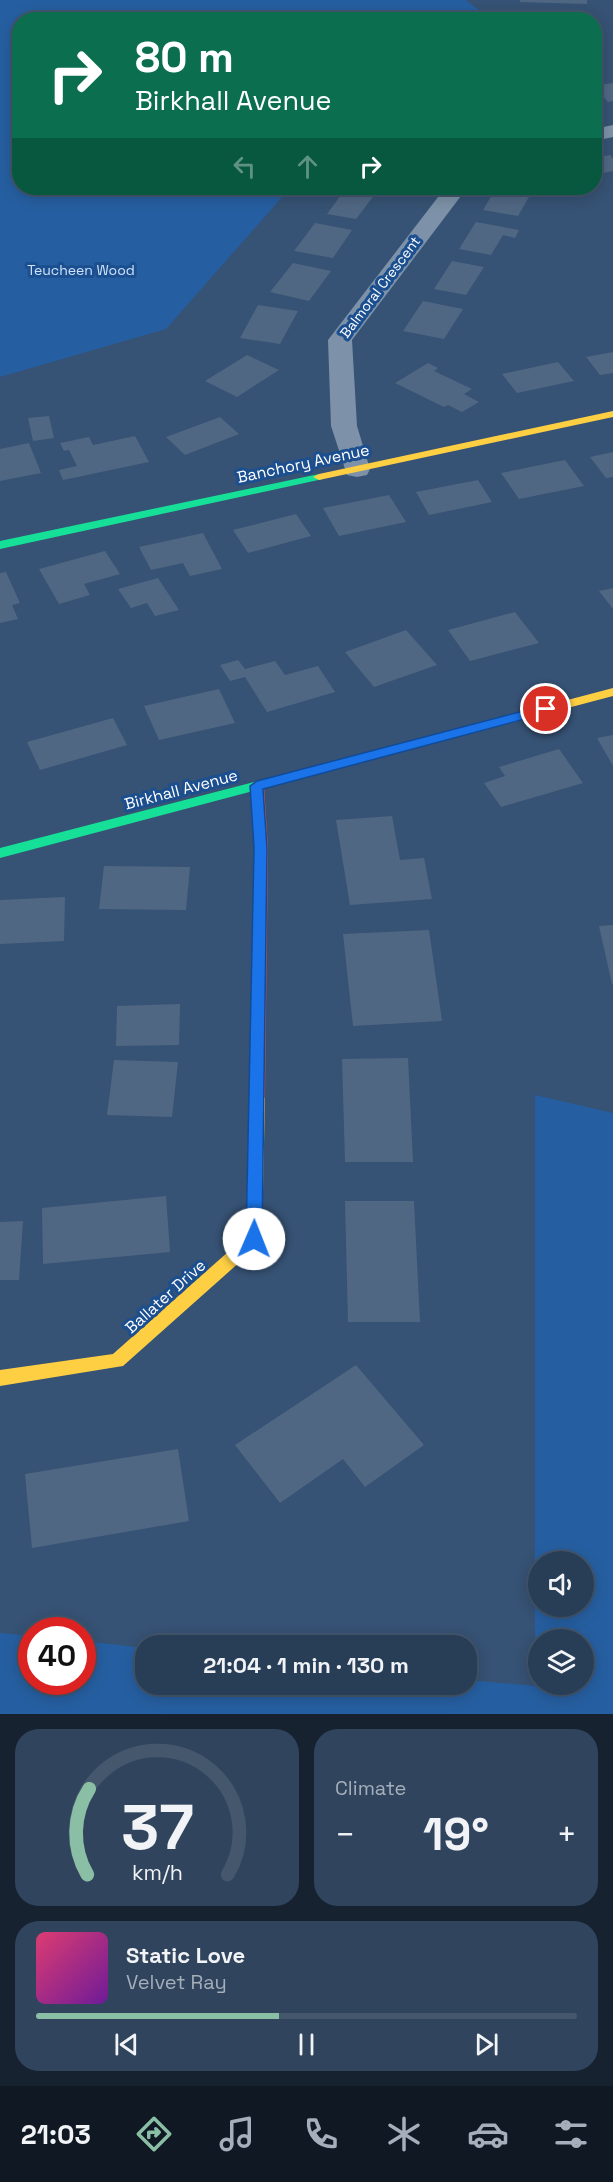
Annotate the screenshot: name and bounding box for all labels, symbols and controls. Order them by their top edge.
text: 80 m [135,31,234,84]
icon: right [36,36,114,114]
text: Birkhall Avenue [135,83,331,118]
icon: left [228,150,261,183]
icon: ahead [291,150,324,183]
icon: right [354,150,387,183]
street label: Balmoral Crescent [336,233,424,341]
park label: Teucheen Wood [27,261,135,279]
street label: Banchory Avenue [235,439,371,488]
pin [520,683,571,734]
icon: arrive [529,692,562,725]
street label: Birkhall Avenue [122,764,240,815]
position arrow [222,1207,286,1271]
street label: Ballater Drive [121,1255,210,1338]
map controls [528,1551,594,1695]
button: sound [528,1551,594,1617]
speed limit sign: 40 [18,1617,96,1695]
button: layers [528,1629,594,1695]
text: 21:04 · 1 min · 130 m [203,1651,409,1679]
text: Climate [335,1775,406,1801]
text: 37 [121,1788,193,1867]
text: 19° [423,1806,489,1863]
text: − [335,1814,355,1856]
text: + [557,1814,577,1856]
text: km/h [131,1859,183,1886]
text: Static Love [126,1941,245,1969]
text: Velvet Ray [126,1969,227,1995]
icon: previous [110,2028,143,2061]
icon: pause [290,2028,323,2061]
icon: next [470,2028,503,2061]
icon: directions [133,2113,175,2155]
icon: music [216,2113,258,2155]
icon: phone [300,2113,342,2155]
icon: climate [383,2113,425,2155]
icon: car [467,2113,509,2155]
icon: filters [550,2113,592,2155]
text: 21:03 [21,2117,91,2152]

